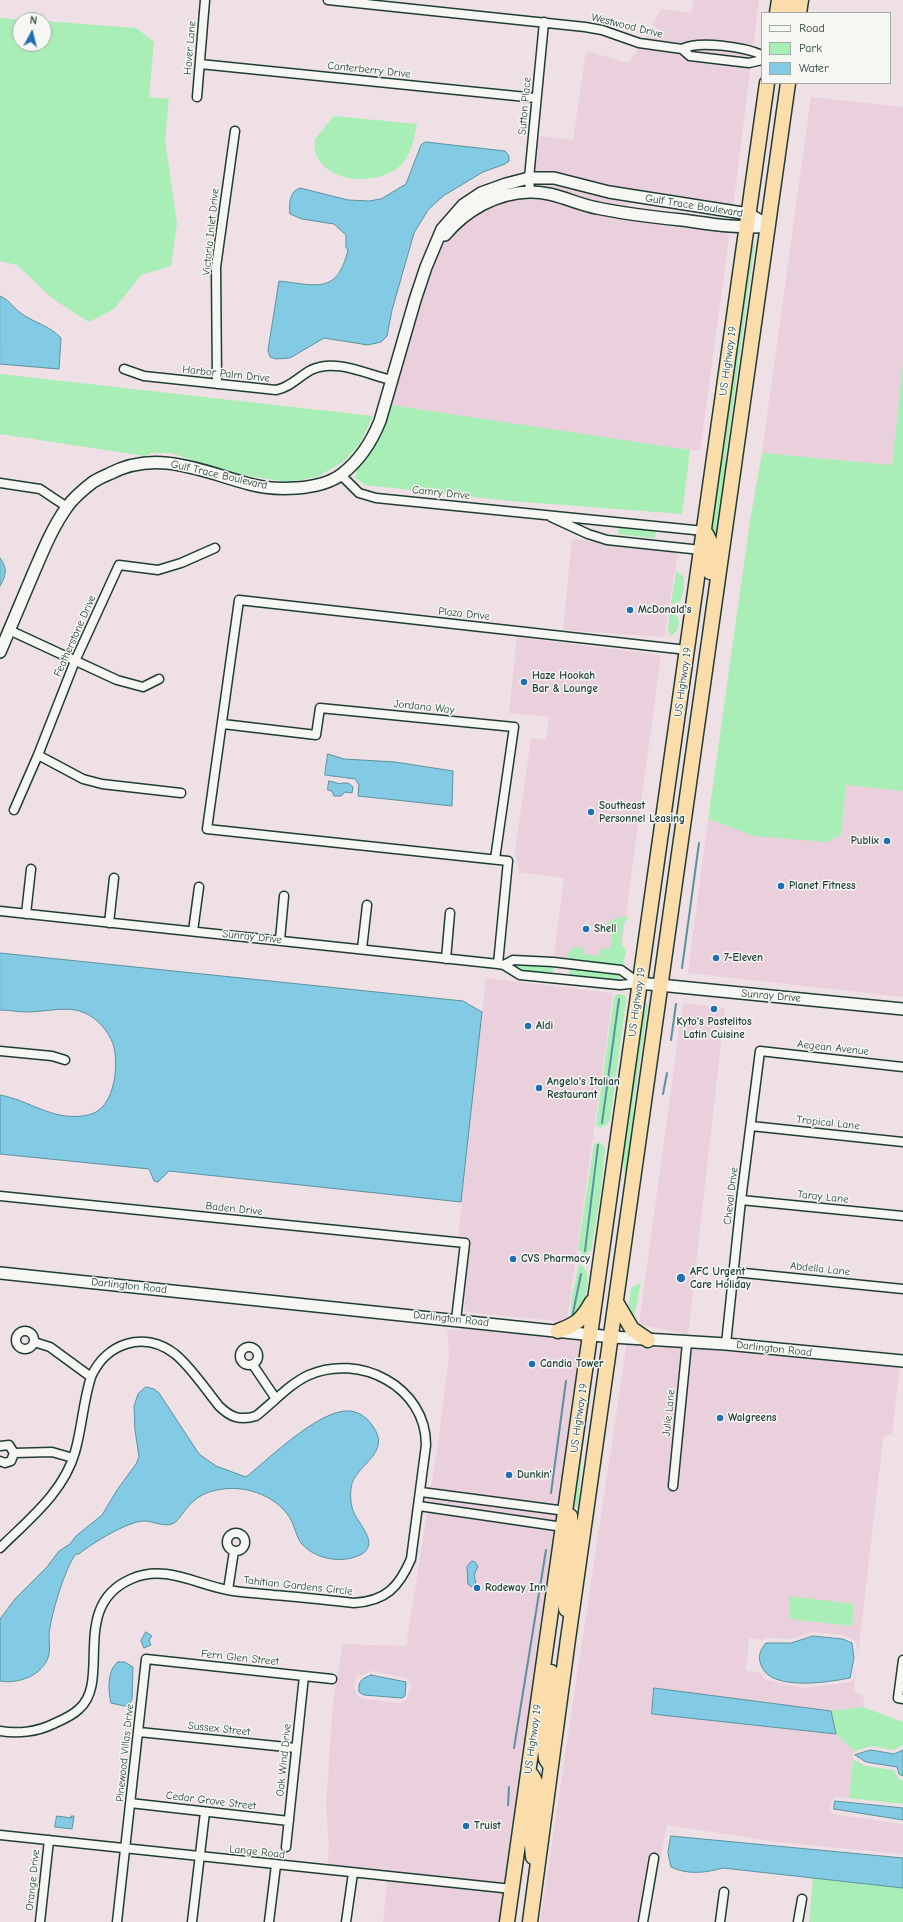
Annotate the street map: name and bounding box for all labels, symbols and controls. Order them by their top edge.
street label: Westwood Drive [590,11,664,41]
north arrow [12,12,52,52]
legend [761,12,891,84]
text: N [29,14,38,27]
street label: Haver Lane [181,20,199,76]
text: Road [799,21,825,35]
text: Park [799,41,822,55]
street label: Canterberry Drive [327,59,411,81]
text: Water [799,61,829,75]
street label: Sutton Place [516,76,534,136]
street label: Victoria Inlet Drive [200,188,222,276]
street label: Gulf Trace Boulevard [644,192,744,220]
street label: US Highway 19 [717,325,739,397]
street label: Harbor Palm Drive [182,363,270,385]
street label: Gulf Trace Boulevard [169,457,269,493]
street label: Camry Drive [411,483,471,503]
street label: Featherstone Drive [51,593,99,679]
place label: McDonald's [638,603,691,617]
street label: Plaza Drive [438,605,490,623]
marker: McDonald's [625,605,635,615]
street label: US Highway 19 [672,646,694,718]
place label: Haze Hookah Bar & Lounge [532,669,598,695]
marker: Haze Hookah Bar & Lounge [519,677,529,687]
street label: Jordana Way [393,697,455,717]
place label: Southeast Personnel Leasing [599,799,685,825]
marker: Southeast Personnel Leasing [586,807,596,817]
place label: Publix [851,834,879,848]
marker: Publix [882,836,892,846]
place label: Planet Fitness [789,879,856,893]
marker: Planet Fitness [776,881,786,891]
place label: Shell [594,922,616,936]
marker: Shell [581,924,591,934]
street label: Sunray Drive [222,927,282,947]
place label: 7-Eleven [724,951,763,965]
marker: 7-Eleven [711,953,721,963]
street label: US Highway 19 [626,966,648,1038]
street label: Sunray Drive [741,987,801,1005]
marker: Kyto's Pastelitos Latin Cuisine [709,1004,719,1014]
place label: Kyto's Pastelitos Latin Cuisine [676,1015,752,1041]
place label: Aldi [536,1019,553,1033]
marker: Aldi [523,1021,533,1031]
street label: Aegean Avenue [796,1038,870,1058]
place label: Angelo's Italian Restaurant [547,1075,620,1101]
marker: Angelo's Italian Restaurant [534,1083,544,1093]
street label: Tropical Lane [796,1113,860,1133]
street label: Cheval Drive [721,1166,741,1226]
street label: Taray Lane [797,1188,849,1206]
street label: Baden Drive [205,1199,263,1219]
place label: CVS Pharmacy [521,1252,590,1266]
marker: CVS Pharmacy [508,1254,518,1264]
street label: Abdella Lane [789,1259,851,1279]
place label: AFC Urgent Care Holiday [690,1265,751,1291]
marker: AFC Urgent Care Holiday [675,1272,687,1284]
street label: Darlington Road [91,1275,167,1297]
street label: Darlington Road [413,1308,489,1330]
street label: Darlington Road [736,1338,812,1360]
place label: Candia Tower [540,1357,603,1371]
marker: Candia Tower [527,1359,537,1369]
street label: US Highway 19 [568,1382,590,1454]
street label: Julie Lane [660,1389,678,1437]
place label: Walgreens [728,1411,777,1425]
marker: Walgreens [715,1413,725,1423]
place label: Dunkin' [517,1468,552,1482]
marker: Dunkin' [504,1470,514,1480]
street label: Tahitian Gardens Circle [243,1574,353,1598]
place label: Rodeway Inn [485,1581,546,1595]
marker: Rodeway Inn [472,1583,482,1593]
street label: Fern Glen Street [200,1647,280,1669]
street label: Pinewood Villas Drive [113,1703,137,1803]
street label: US Highway 19 [522,1703,544,1775]
street label: Sussex Street [187,1719,251,1739]
street label: Oak Wind Drive [274,1723,294,1797]
street label: Cedar Grove Street [165,1789,257,1813]
place label: Truist [474,1819,501,1833]
marker: Truist [461,1821,471,1831]
street label: Lange Road [229,1843,285,1861]
street label: Orange Drive [23,1849,43,1911]

